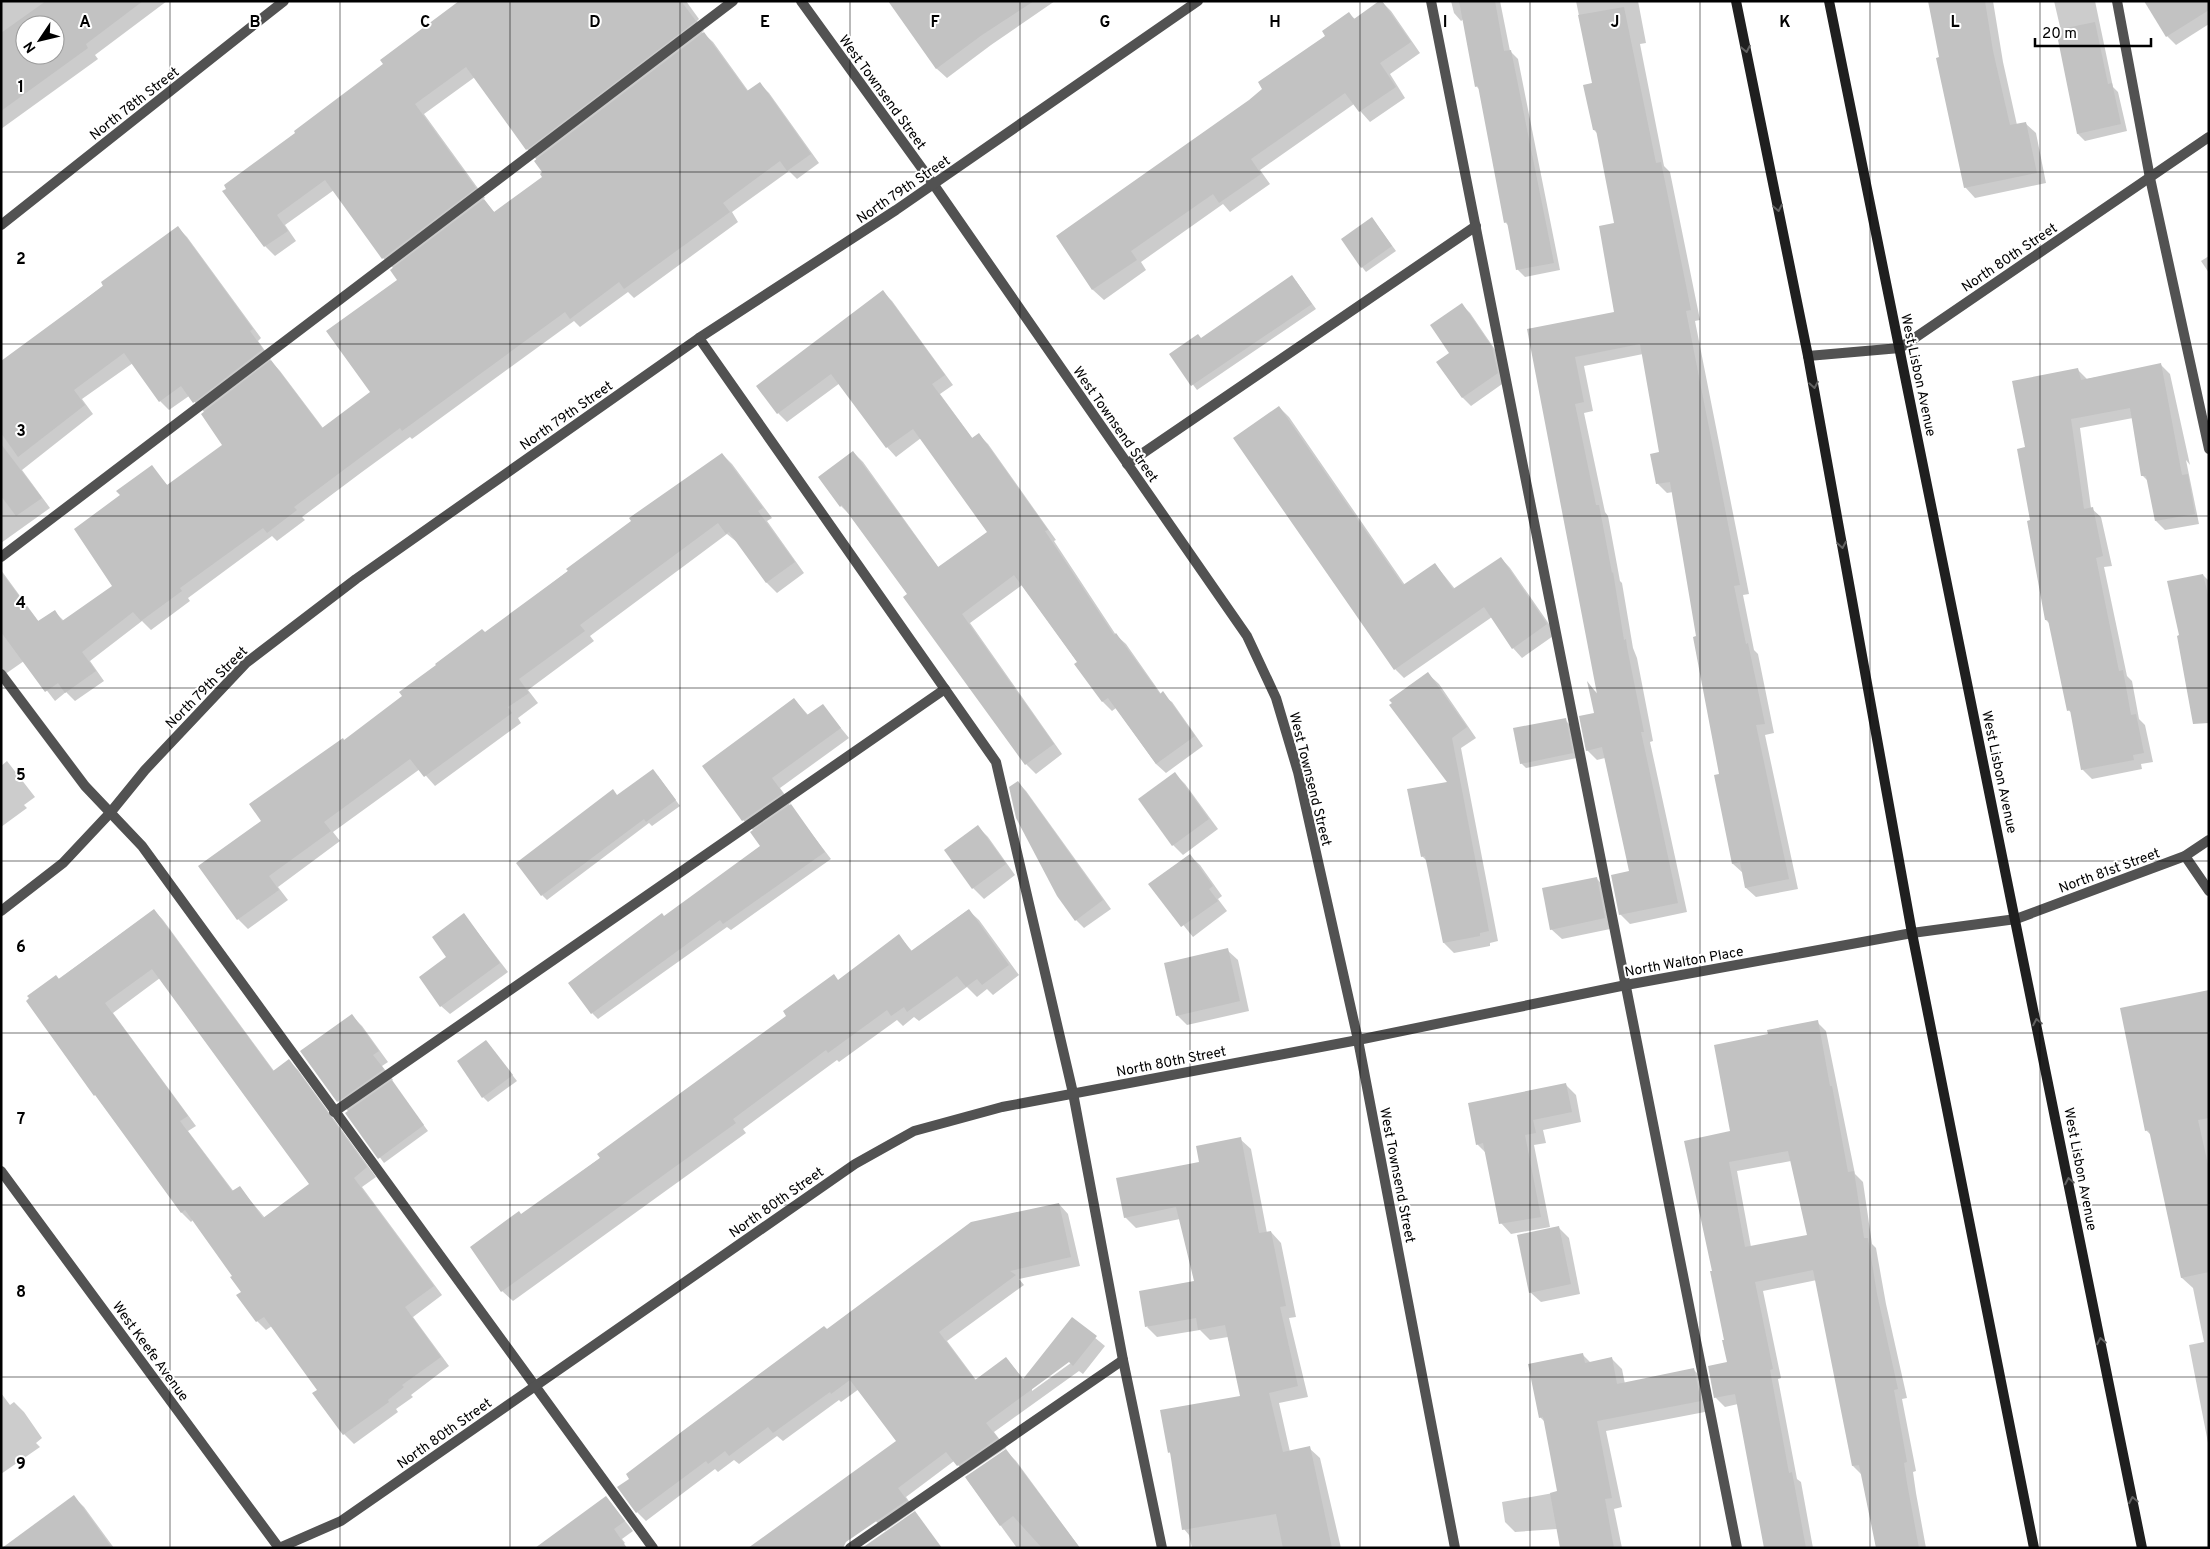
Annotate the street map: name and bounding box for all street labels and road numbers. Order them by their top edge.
street label: West Townsend Street [834,32,929,154]
street label: North 78th Street [87,64,183,144]
street label: North 79th Street [854,153,954,228]
street label: North 80th Street [1959,220,2061,297]
street label: West Lisbon Avenue [1896,312,1939,438]
street label: West Townsend Street [1068,364,1161,486]
street label: North 79th Street [517,378,617,455]
street label: North 79th Street [162,643,252,733]
street label: West Lisbon Avenue [1977,709,2020,835]
street label: West Townsend Street [1285,711,1334,848]
street label: North 81st Street [2057,845,2162,898]
street label: North Walton Place [1623,944,1745,981]
street label: North 80th Street [1115,1043,1228,1081]
street label: West Townsend Street [1375,1106,1418,1244]
street label: West Lisbon Avenue [2059,1106,2100,1232]
street label: North 80th Street [726,1164,827,1242]
street label: West Keefe Avenue [108,1299,192,1405]
street label: North 80th Street [394,1395,495,1473]

